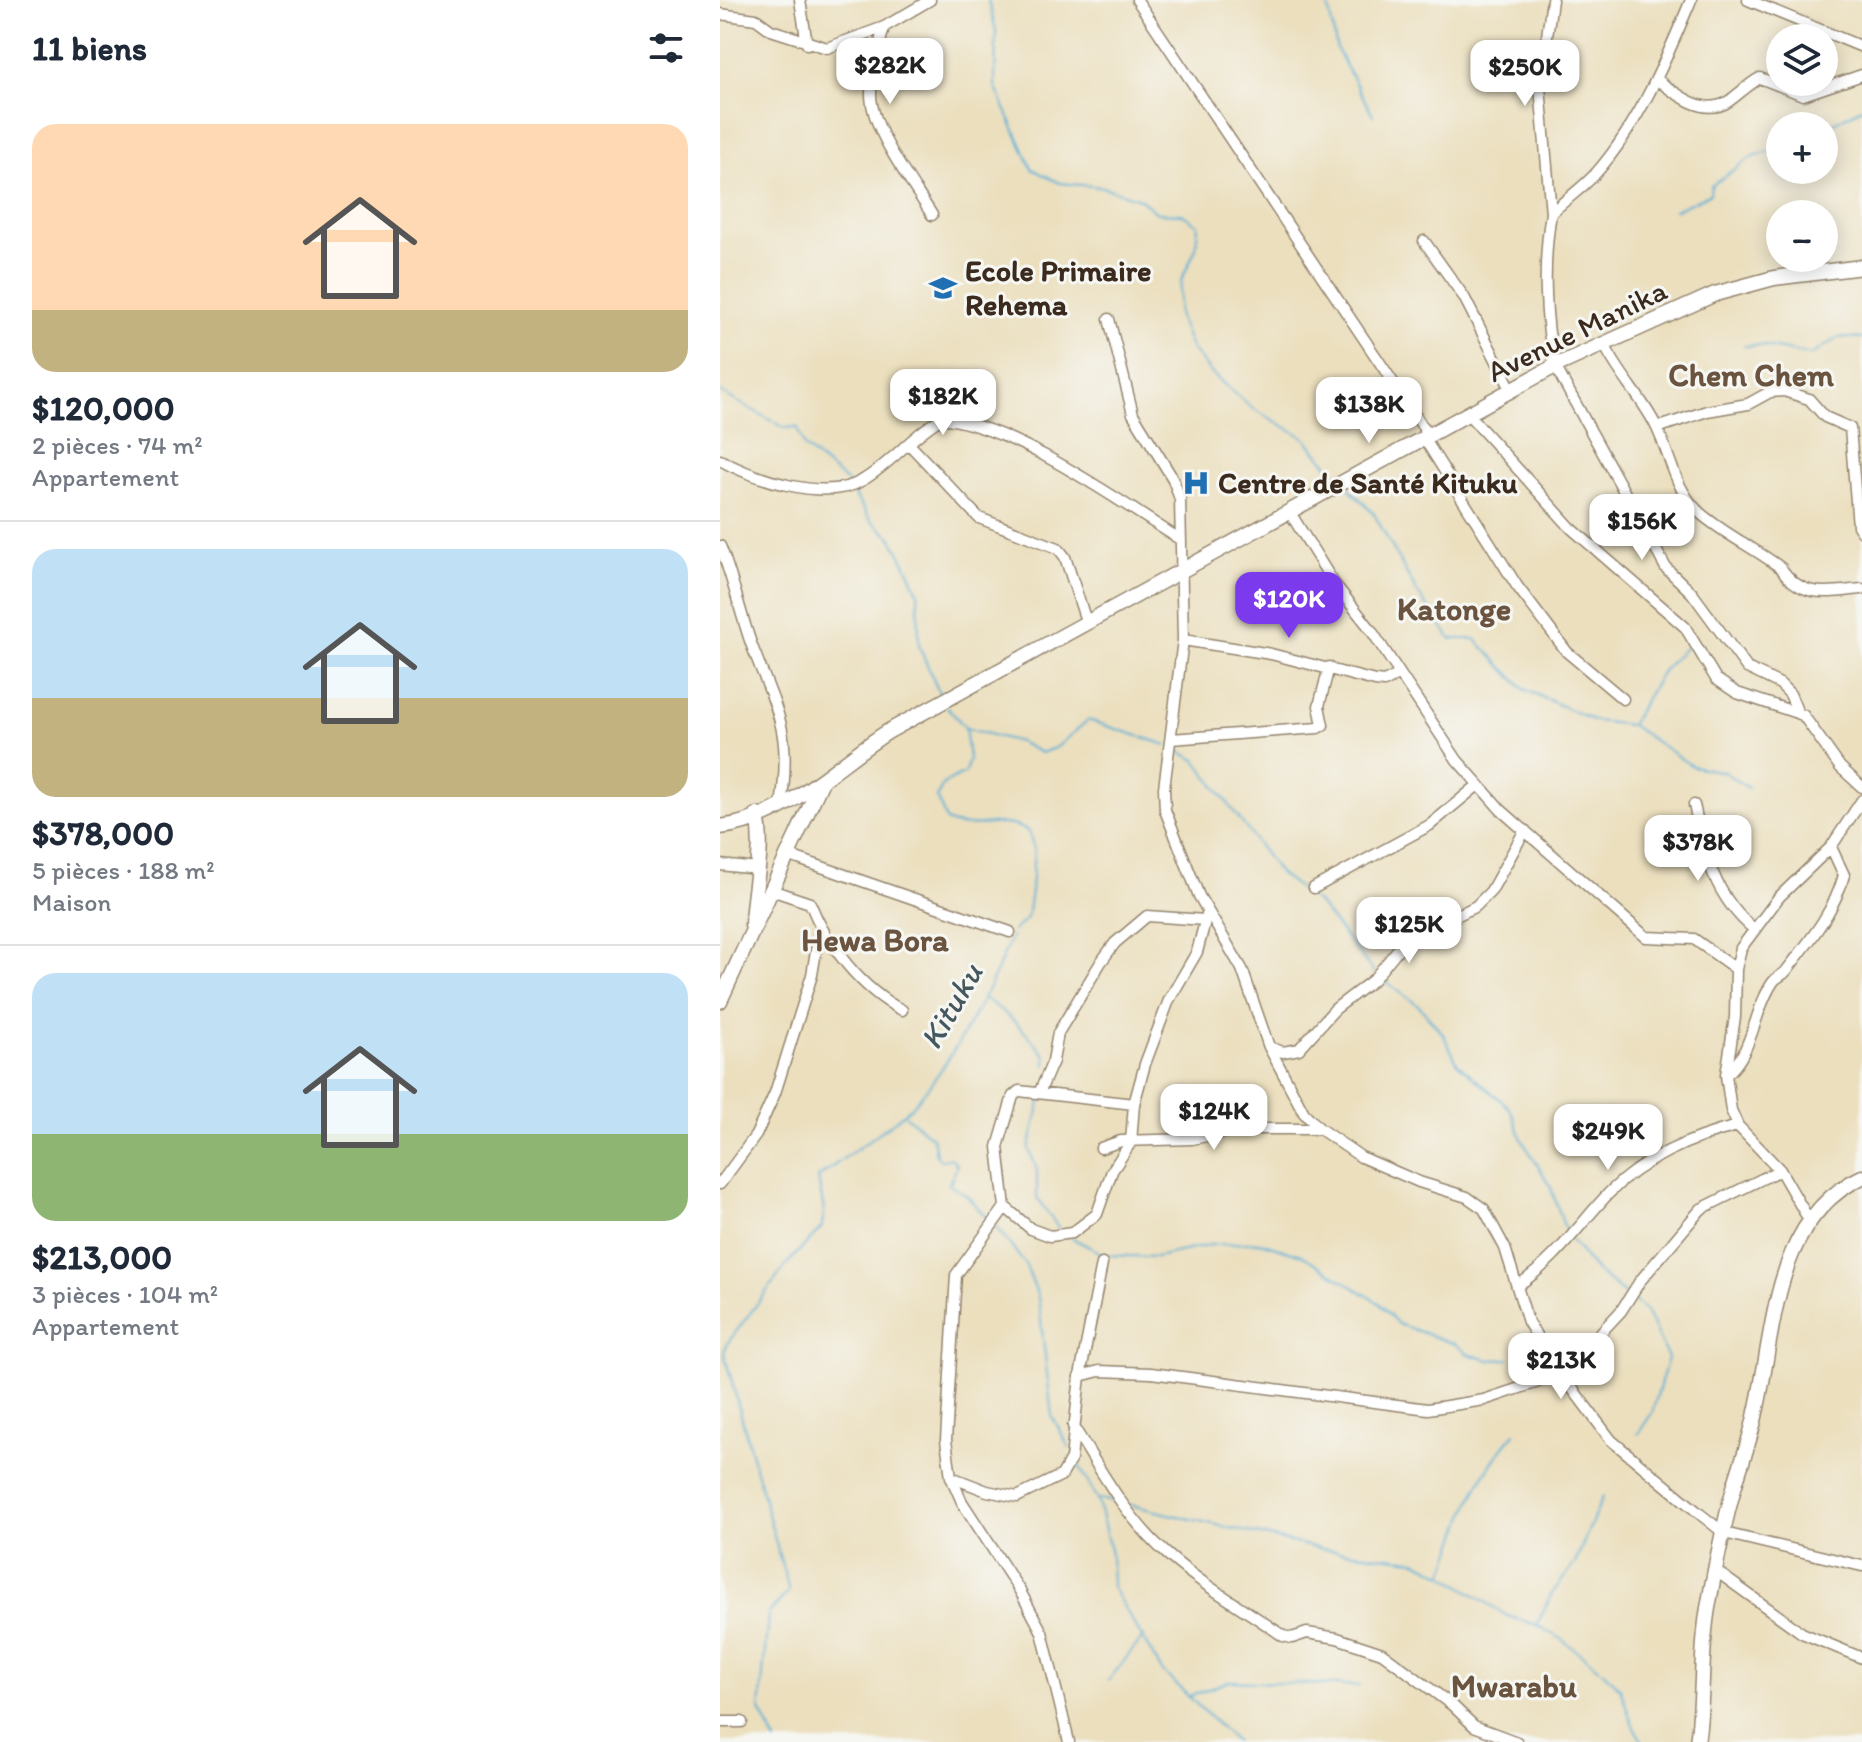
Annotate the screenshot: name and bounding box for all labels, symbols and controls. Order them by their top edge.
map controls [1766,24,1838,272]
button: layers [1766,24,1838,96]
icon: filters [644,26,688,70]
text: 11 biens [32,28,147,69]
pin: $282K [834,38,946,106]
pin: $250K [1469,40,1581,108]
text: $282K [854,48,926,80]
text: $250K [1488,50,1562,82]
button: + [1766,112,1838,184]
icon: home [288,176,432,320]
button: − [1766,200,1838,272]
place label: Ecole Primaire Rehema [965,252,1151,323]
street label: Avenue Manika [1481,271,1673,390]
school or university icon: Ecole Primaire Rehema [928,273,958,303]
district label: Chem Chem [1668,356,1834,394]
pin: $182K [887,369,999,437]
pin: $138K [1313,377,1425,445]
text: $182K [908,379,978,411]
text: $138K [1334,387,1404,419]
text: $120,000 [32,388,175,429]
text: 2 pièces · 74 m² [32,429,203,461]
text: Appartement [32,461,179,493]
place label: Centre de Santé Kituku [1218,464,1518,501]
hospital icon: Centre de Santé Kituku [1181,468,1211,498]
pin: $156K [1586,494,1698,562]
text: $156K [1607,504,1677,536]
pin: $120K [1233,572,1345,640]
text: $120K [1253,582,1325,614]
district label: Katonge [1397,590,1511,628]
icon: home [288,601,432,745]
text: $378,000 [32,813,174,854]
pin: $378K [1642,815,1754,883]
text: $378K [1662,825,1734,857]
text: 5 pièces · 188 m² [32,854,215,886]
text: Maison [32,886,111,918]
pin: $125K [1353,897,1465,965]
text: $125K [1374,907,1444,939]
district label: Hewa Bora [801,921,949,959]
water label: Kituku [911,956,991,1055]
icon: home [288,1025,432,1169]
pin: $124K [1158,1084,1270,1152]
text: $124K [1178,1094,1250,1126]
pin: $249K [1552,1104,1664,1172]
text: $249K [1572,1114,1644,1146]
text: $213,000 [32,1237,172,1278]
text: 3 pièces · 104 m² [32,1278,218,1310]
text: Appartement [32,1310,179,1342]
pin: $213K [1505,1333,1617,1401]
text: $213K [1526,1343,1596,1375]
district label: Mwarabu [1451,1667,1577,1705]

